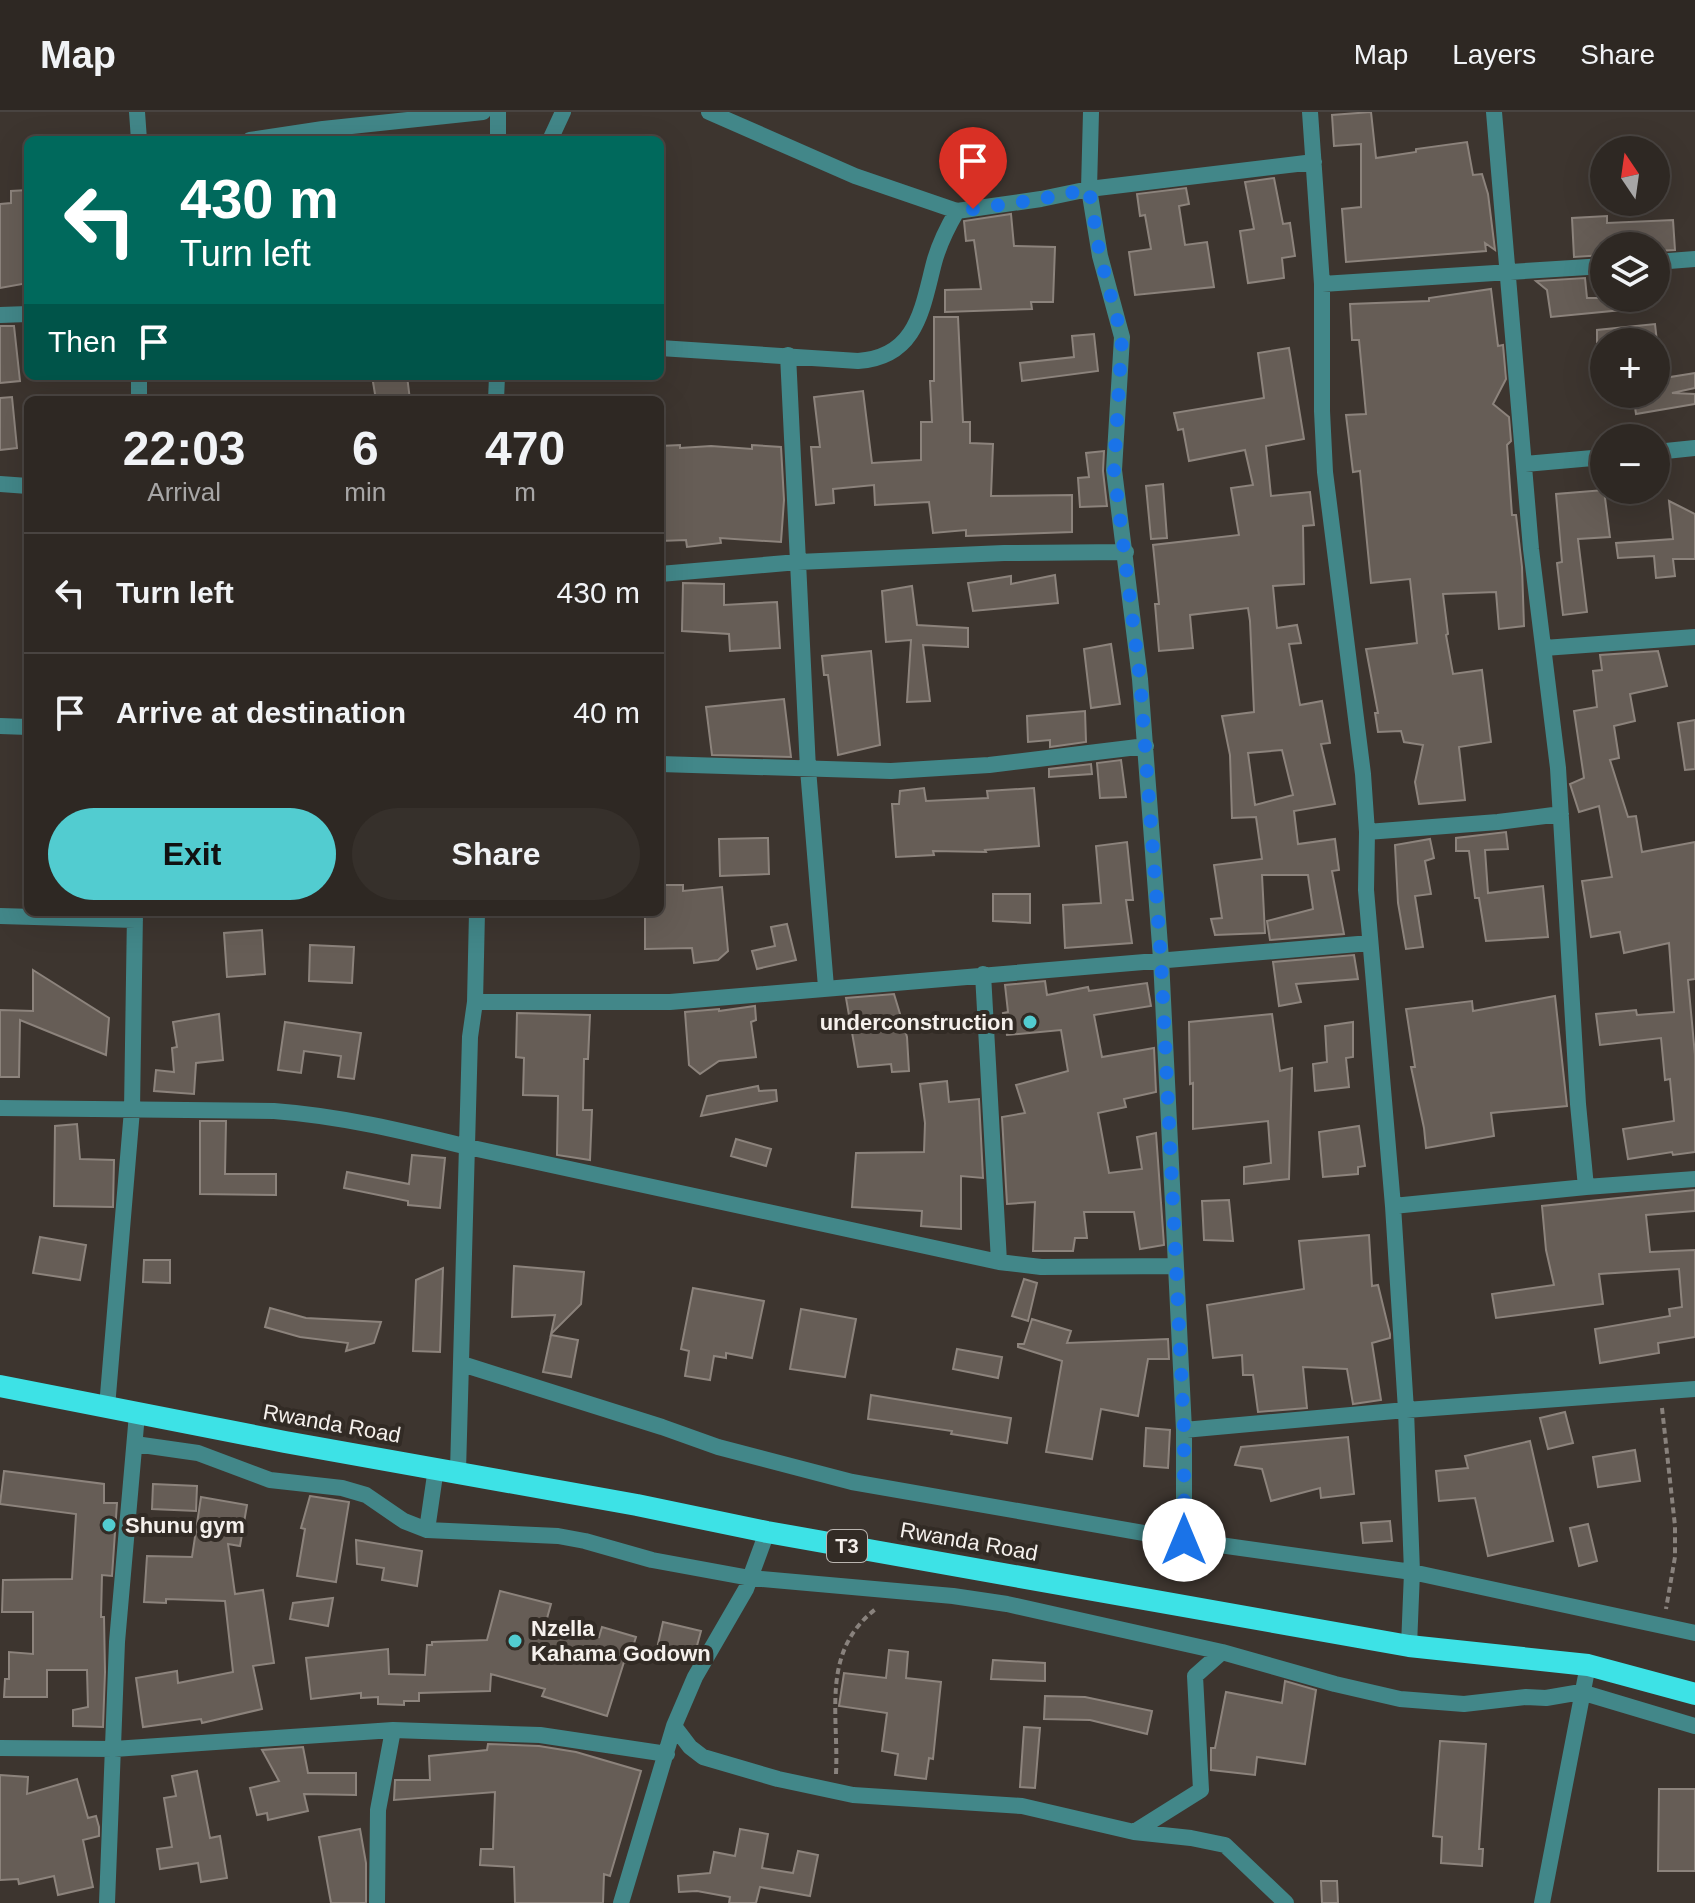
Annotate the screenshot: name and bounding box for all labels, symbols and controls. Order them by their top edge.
text: Map [40,34,116,76]
text: Map [1354,39,1408,70]
text: Layers [1452,39,1536,70]
text: Share [1580,39,1655,70]
pin [939,127,1007,209]
north arrow [1590,136,1670,216]
map controls [1590,136,1670,504]
icon: arrive [951,139,995,183]
text: 430 m [180,167,339,230]
icon: left [48,168,152,272]
button: layers [1590,232,1670,312]
text: Turn left [180,233,311,274]
icon: arrive [132,320,176,364]
text: Then [48,325,116,358]
button: + [1590,328,1670,408]
text: 22:03 [123,422,246,475]
text: 6 [352,422,379,475]
text: 470 [485,422,565,475]
button: − [1590,424,1670,504]
text: Arrival [147,477,221,507]
text: min [344,477,386,507]
text: m [514,477,536,507]
icon: left [48,571,92,615]
text: Turn left [116,576,234,609]
text: 430 m [557,576,640,609]
icon: arrive [48,691,92,735]
text: Arrive at destination [116,696,406,729]
text: 40 m [573,696,640,729]
button: Exit [48,808,336,900]
button: Share [352,808,640,900]
place label: underconstruction [820,1010,1014,1035]
marker: underconstruction [1021,1013,1039,1031]
street label: Rwanda Road [261,1399,403,1448]
position arrow [1142,1498,1226,1582]
place label: Shunu gym [125,1513,245,1538]
marker: Shunu gym [100,1516,118,1534]
street label: Rwanda Road [898,1517,1040,1566]
road number: T3 [827,1530,867,1562]
place label: Nzella Kahama Godown [531,1616,711,1666]
marker: Nzella Kahama Godown [506,1632,524,1650]

